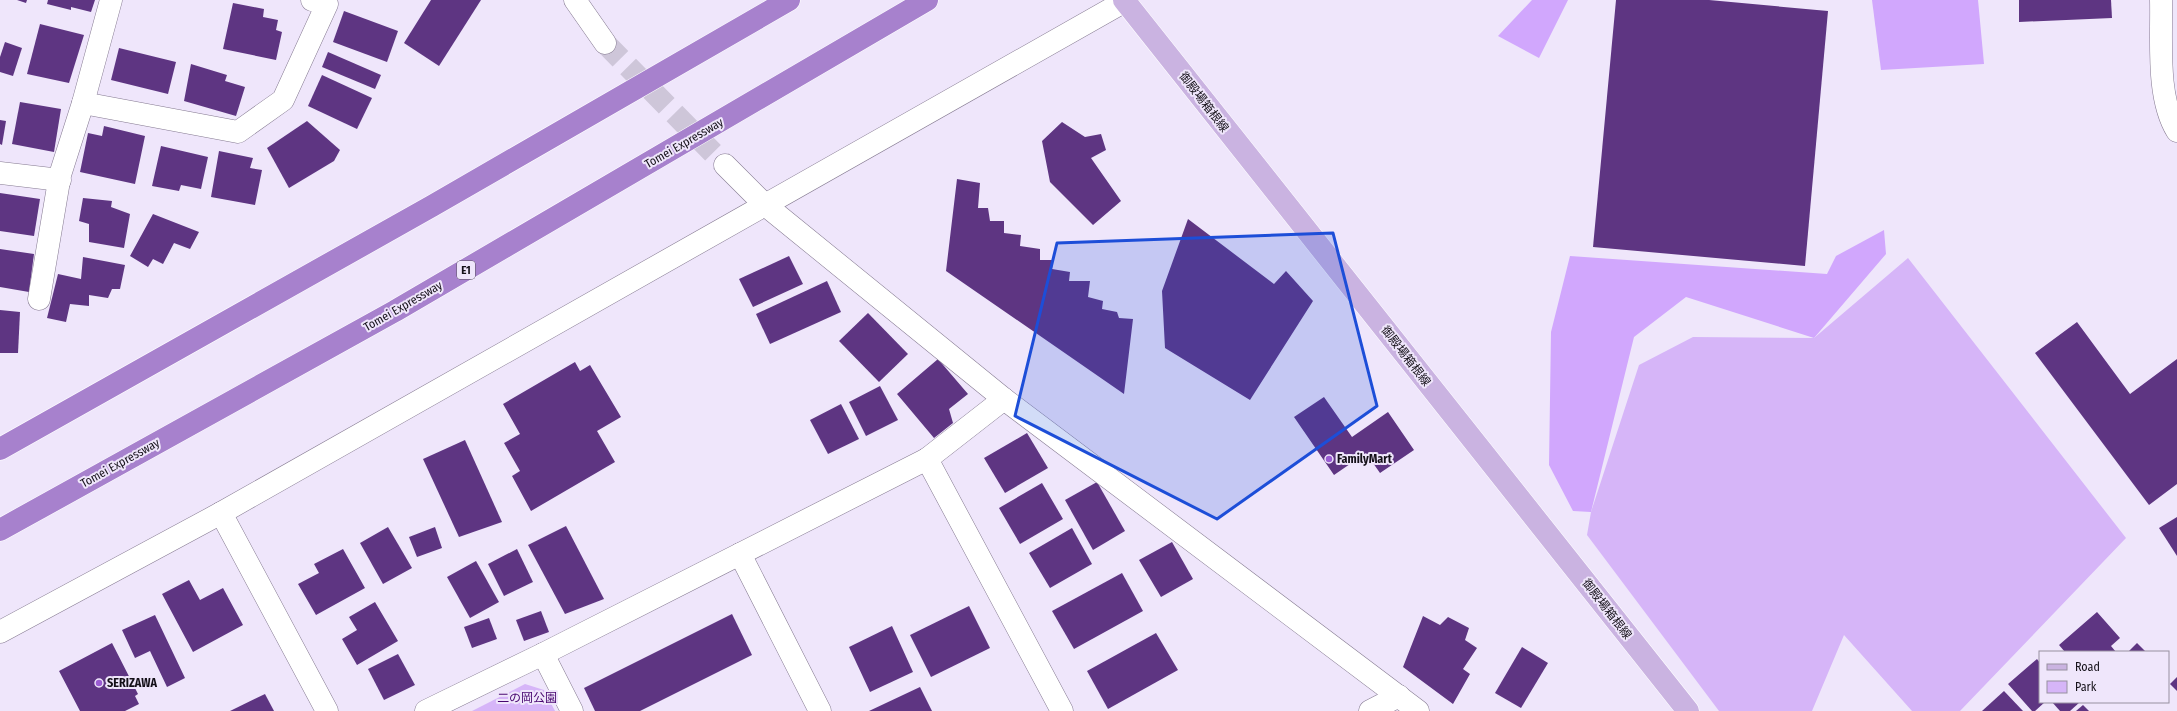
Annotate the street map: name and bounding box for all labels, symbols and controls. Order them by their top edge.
street label: 御殿場箱根線 [1176,69,1232,135]
street label: Tomei Expressway [642,115,726,171]
road number: E1 [457,261,475,279]
street label: Tomei Expressway [361,278,445,334]
street label: 御殿場箱根線 [1378,323,1434,389]
street label: Tomei Expressway [78,435,162,490]
place label: FamilyMart [1337,452,1393,466]
marker: FamilyMart [1324,454,1334,464]
street label: 御殿場箱根線 [1579,576,1635,642]
legend [2039,651,2169,703]
text: Road [2075,660,2100,674]
place label: SERIZAWA [107,676,158,690]
marker: SERIZAWA [94,678,104,688]
text: Park [2075,680,2097,694]
park label: 二の岡公園 [497,691,557,705]

